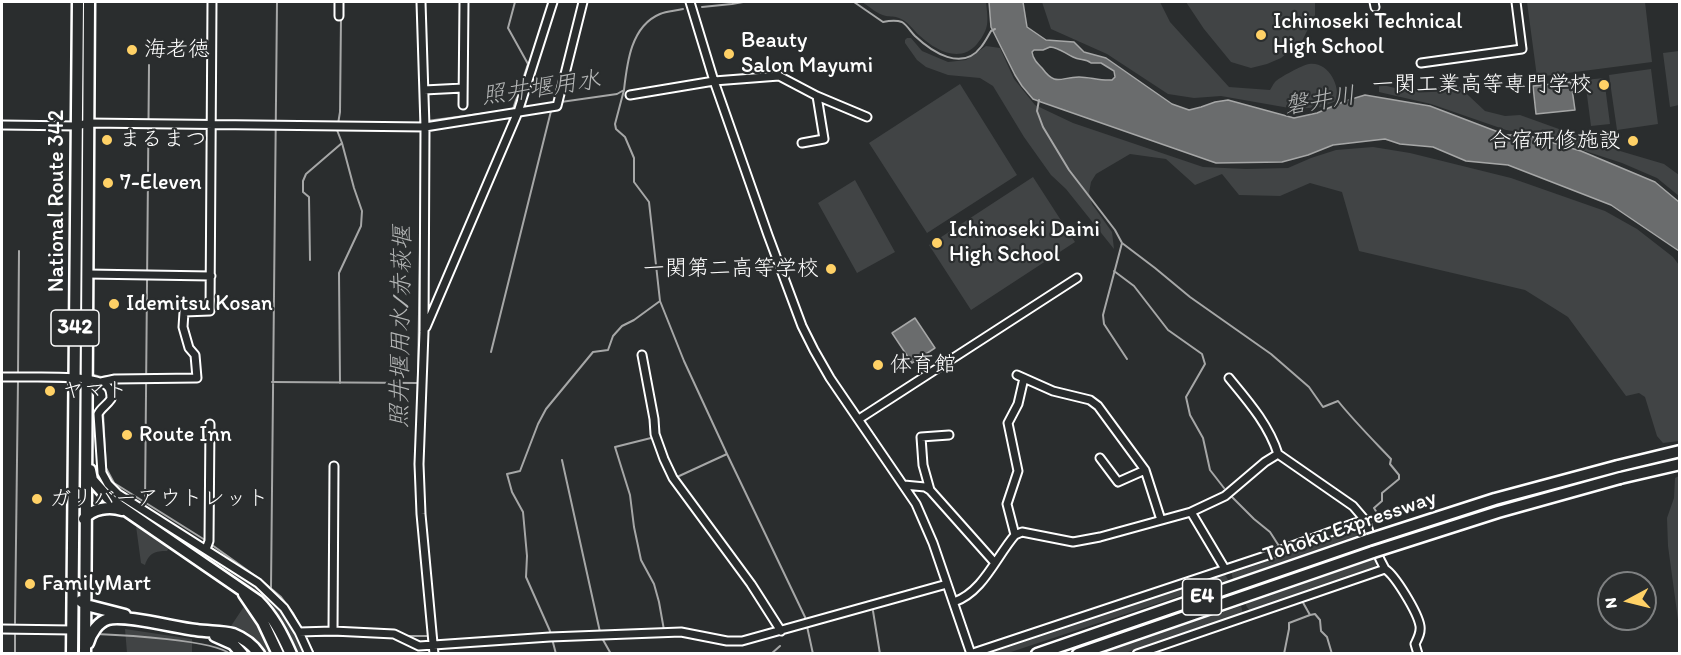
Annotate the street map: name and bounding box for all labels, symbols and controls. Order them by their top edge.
place label: Ichinoseki Technical High School [1273,9,1463,60]
place label: Beauty Salon Mayumi [741,28,873,80]
marker: Ichinoseki Technical High School [1254,28,1268,42]
place label: 海老徳 [144,37,210,63]
marker: 海老徳 [125,43,139,57]
marker: Beauty Salon Mayumi [722,47,736,61]
water label: 照井堰用水 [480,66,602,112]
place label: 一関工業高等専門学校 [1372,72,1592,98]
marker: 一関工業高等専門学校 [1597,78,1611,92]
water label: 磐井川 [1282,82,1358,122]
street label: National Route 342 [44,110,70,292]
place label: まるまつ [119,127,207,153]
place label: 合宿研修施設 [1489,128,1621,154]
marker: まるまつ [100,133,114,147]
marker: 合宿研修施設 [1626,134,1640,148]
place label: 7-Eleven [120,170,202,196]
marker: 7-Eleven [101,176,115,190]
place label: Ichinoseki Daini High School [949,217,1100,268]
water label: 照井堰用水/赤萩堰 [386,226,418,428]
marker: Ichinoseki Daini High School [930,236,944,250]
place label: 一関第二高等学校 [643,256,819,282]
marker: 一関第二高等学校 [824,262,838,276]
place label: Idemitsu Kosan [126,291,273,317]
marker: Idemitsu Kosan [107,297,121,311]
road number: 342 [51,310,99,346]
place label: 体育館 [890,352,956,378]
marker: 体育館 [871,358,885,372]
place label: ヤマト [62,378,128,404]
marker: ヤマト [43,384,57,398]
place label: Route Inn [139,422,232,448]
marker: Route Inn [120,428,134,442]
street label: Tohoku Expressway [1260,485,1440,569]
place label: ガリバーアウトレット [49,486,269,512]
marker: ガリバーアウトレット [30,492,44,506]
place label: FamilyMart [42,571,151,597]
north arrow [1597,571,1657,631]
marker: FamilyMart [23,577,37,591]
road number: E4 [1182,579,1222,615]
text: N [1601,596,1621,610]

